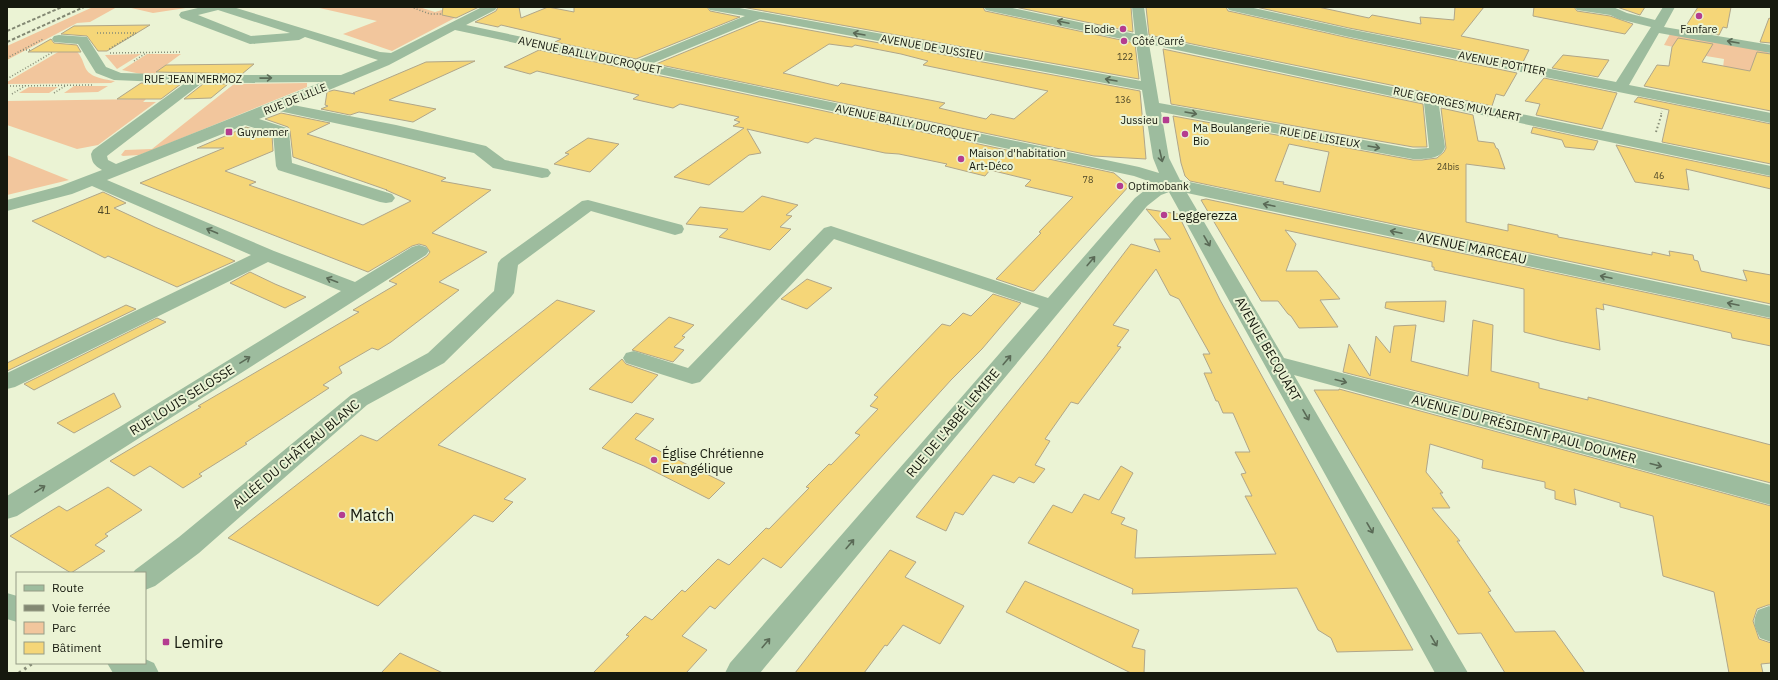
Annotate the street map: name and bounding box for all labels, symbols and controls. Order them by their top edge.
marker: Fanfare [1694,11,1704,21]
one-way arrow [1057,18,1070,26]
place label: Elodie [1084,22,1115,36]
place label: Fanfare [1680,22,1718,36]
marker: Elodie [1118,24,1128,34]
one-way arrow [853,30,866,38]
street label: AVENUE DE JUSSIEU [879,31,985,63]
street label: AVENUE BAILLY DUCROQUET [517,33,664,77]
place label: Côté Carré [1132,34,1184,48]
marker: Côté Carré [1119,36,1129,46]
one-way arrow [1726,38,1739,46]
street label: AVENUE POTTIER [1457,48,1547,78]
house number: 122 [1117,51,1133,62]
street label: RUE JEAN MERMOZ [144,72,242,86]
one-way arrow [259,74,272,82]
one-way arrow [1105,76,1118,84]
street label: RUE DE LILLE [261,80,329,118]
street label: RUE GEORGES MUYLAERT [1392,84,1523,125]
house number: 136 [1115,94,1131,105]
street label: AVENUE BAILLY DUCROQUET [834,101,981,145]
one-way arrow [1184,109,1197,117]
place label: Jussieu [1120,113,1158,127]
marker: Jussieu [1161,115,1171,125]
place label: Ma Boulangerie Bio [1193,121,1270,148]
street label: RUE DE LISIEUX [1279,123,1361,151]
place label: Guynemer [237,125,288,139]
marker: Guynemer [224,127,234,137]
marker: Ma Boulangerie Bio [1180,129,1190,139]
one-way arrow [1367,143,1380,151]
place label: Maison d'habitation Art-Déco [969,146,1066,173]
one-way arrow [1157,149,1165,162]
marker: Maison d'habitation Art-Déco [956,154,966,164]
house number: 24bis [1437,161,1459,172]
house number: 46 [1654,170,1664,181]
house number: 78 [1083,174,1093,185]
place label: Optimobank [1128,179,1189,193]
marker: Optimobank [1115,181,1125,191]
one-way arrow [1263,200,1276,208]
house number: 41 [97,203,111,217]
place label: Leggerezza [1172,207,1237,224]
marker: Leggerezza [1159,210,1169,220]
one-way arrow [206,227,218,235]
one-way arrow [1390,228,1403,236]
street label: AVENUE MARCEAU [1416,228,1528,268]
one-way arrow [1203,235,1211,247]
one-way arrow [1087,256,1096,266]
one-way arrow [1600,272,1613,280]
one-way arrow [327,276,339,284]
street label: AVENUE BECQUART [1231,294,1305,405]
one-way arrow [1727,300,1740,308]
one-way arrow [1002,355,1012,365]
one-way arrow [239,356,250,364]
street label: RUE LOUIS SELOSSE [126,361,238,439]
street label: RUE DE L'ABBÉ LEMIRE [903,365,1003,481]
one-way arrow [1335,377,1348,385]
street label: AVENUE DU PRÉSIDENT PAUL DOUMER [1410,391,1638,467]
street label: ALLÉE DU CHÂTEAU BLANC [229,396,363,512]
one-way arrow [1302,409,1310,421]
place label: Église Chrétienne Evangélique [662,445,764,477]
marker: Église Chrétienne Evangélique [649,455,659,465]
one-way arrow [1650,462,1663,469]
one-way arrow [34,484,46,492]
place label: Match [350,505,394,525]
marker: Match [337,510,347,520]
one-way arrow [1366,522,1374,534]
one-way arrow [846,539,855,550]
legend [16,572,146,664]
text: Route [52,580,84,595]
text: Voie ferrée [52,600,111,615]
text: Parc [52,620,76,635]
place label: Lemire [174,632,223,652]
one-way arrow [1431,635,1438,647]
marker: Lemire [161,637,171,647]
one-way arrow [761,639,770,649]
text: Bâtiment [52,640,102,655]

